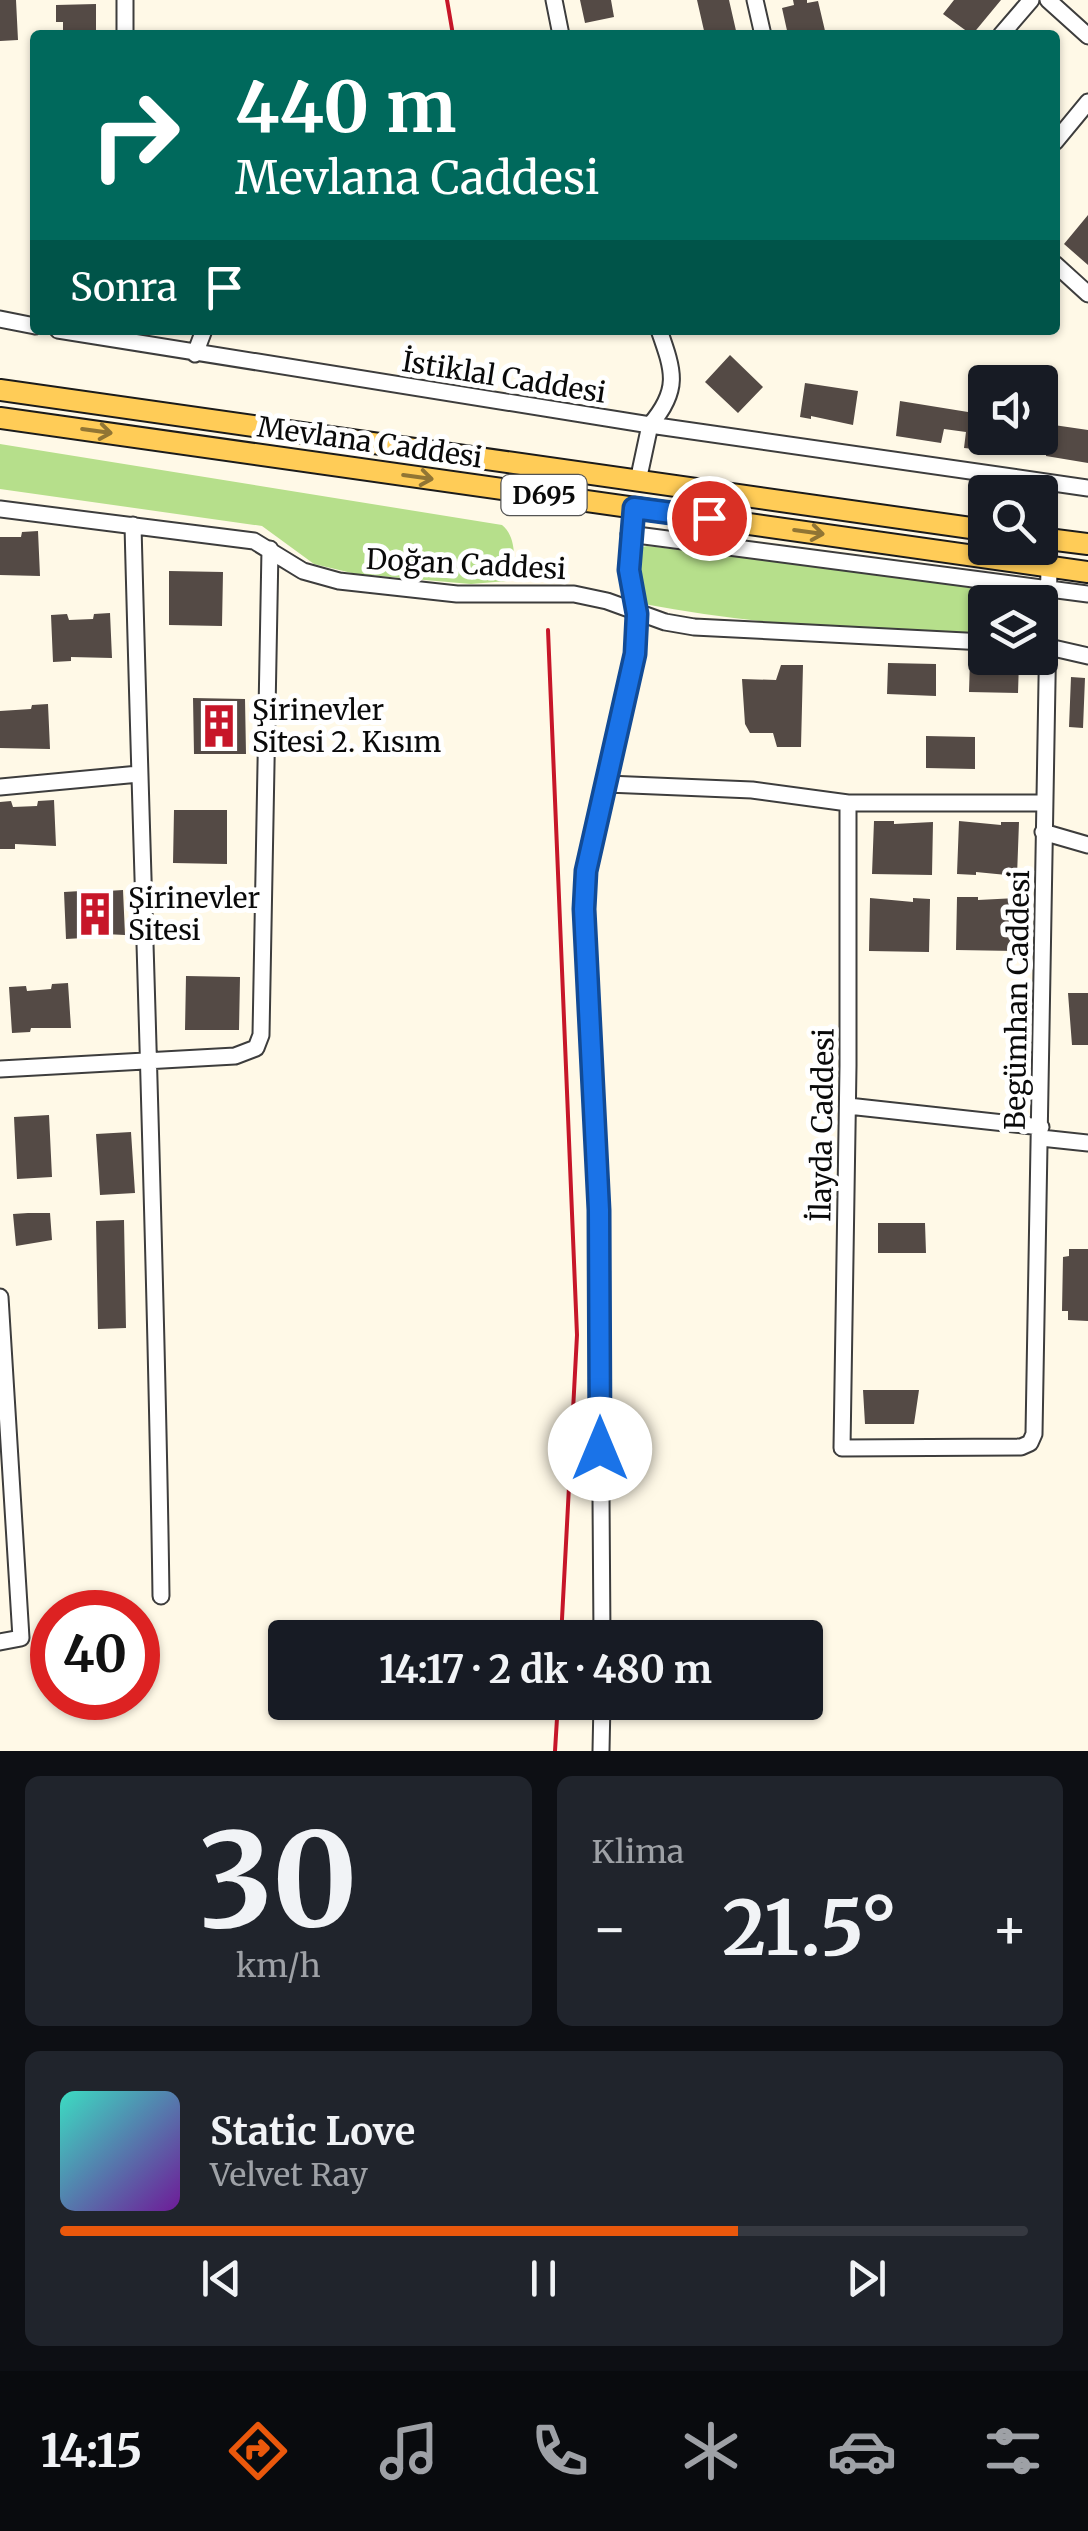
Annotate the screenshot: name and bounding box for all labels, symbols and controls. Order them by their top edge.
text: 440 m [235,63,456,151]
icon: right [70,70,200,200]
text: Mevlana Caddesi [235,150,599,206]
icon: arrive [197,260,252,315]
text: Sonra [70,264,177,311]
street label: İstiklal Caddesi [399,343,609,411]
map controls [968,365,1058,675]
button: sound [968,365,1058,455]
street label: Mevlana Caddesi [255,408,485,476]
one-way arrow [80,423,112,441]
one-way arrow [402,468,434,487]
road number: D695 [502,475,586,515]
button: search [968,475,1058,565]
pin [667,476,752,561]
icon: arrive [682,491,737,546]
one-way arrow [793,524,825,542]
street label: Doğan Caddesi [365,541,567,587]
button: layers [968,585,1058,675]
place label: Şirinevler Sitesi 2. Kısım [252,692,441,760]
building icon: Şirinevler Sitesi 2. Kısım [195,702,243,750]
street label: Begümhan Caddesi [997,870,1037,1130]
place label: Şirinevler Sitesi [128,880,260,948]
building icon: Şirinevler Sitesi [71,890,119,938]
street label: İlayda Caddesi [802,1028,842,1222]
position arrow [548,1397,652,1501]
speed limit sign: 40 [30,1590,160,1720]
text: 14:17 · 2 dk · 480 m [379,1646,712,1693]
text: 30 [199,1799,358,1962]
text: Klima [592,1832,684,1872]
text: 21.5° [722,1881,897,1975]
text: − [592,1894,628,1963]
text: + [991,1894,1028,1963]
text: km/h [236,1946,321,1986]
text: Static Love [210,2108,415,2155]
text: Velvet Ray [210,2155,368,2195]
icon: previous [194,2251,249,2306]
icon: pause [516,2251,571,2306]
icon: next [839,2251,894,2306]
icon: directions [223,2416,293,2486]
icon: music [374,2416,444,2486]
icon: phone [525,2416,595,2486]
icon: climate [676,2416,746,2486]
icon: car [827,2416,897,2486]
icon: filters [978,2416,1048,2486]
text: 14:15 [40,2423,142,2479]

